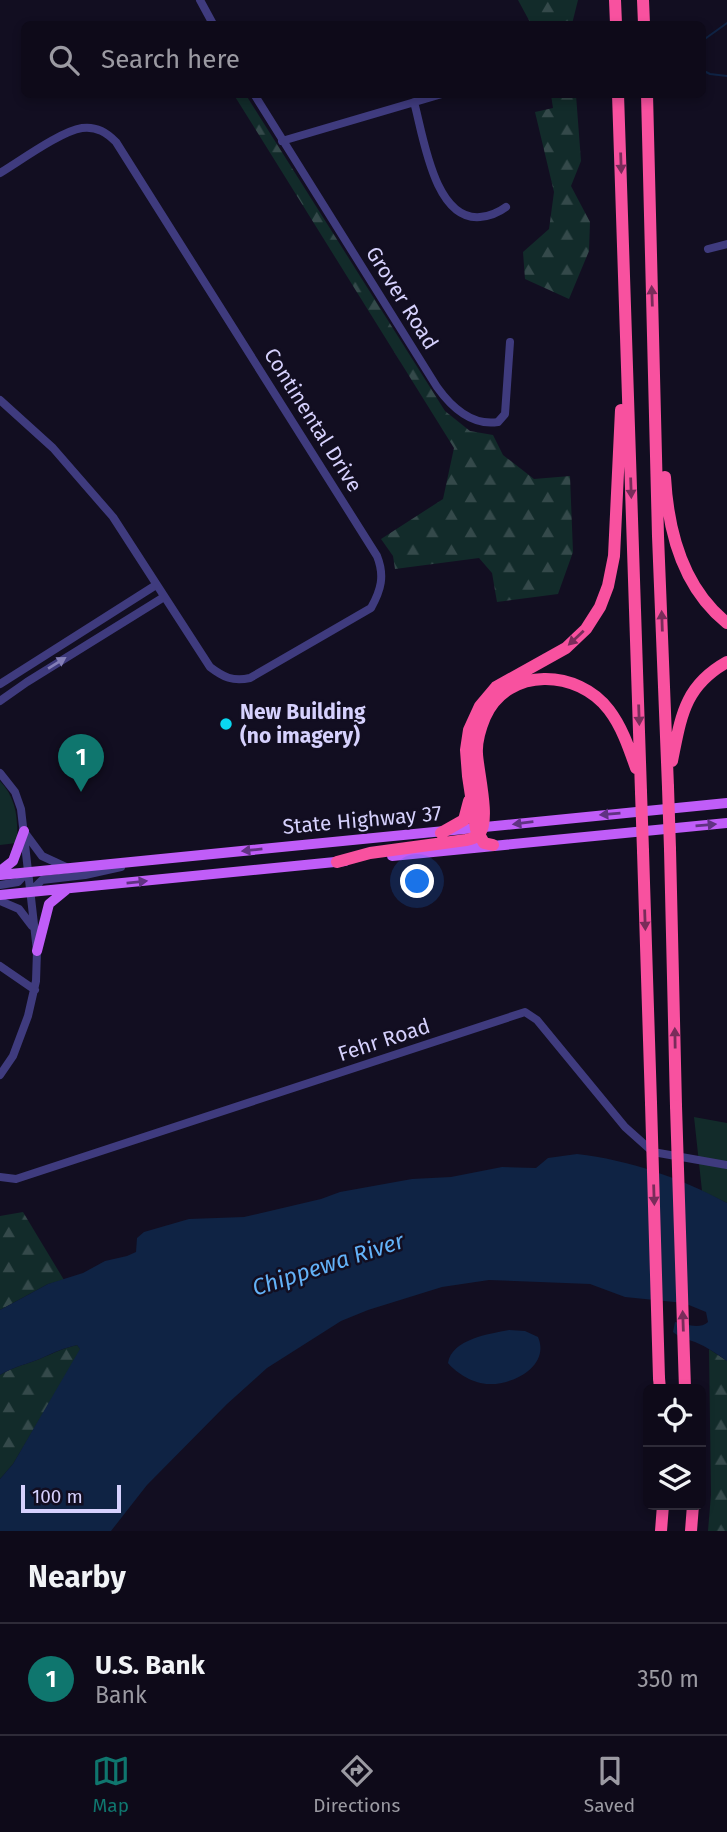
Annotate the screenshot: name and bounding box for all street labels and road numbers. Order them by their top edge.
street label: Grover Road [360,242,444,354]
street label: Continental Drive [258,343,368,497]
street label: State Highway 37 [281,800,443,840]
street label: Fehr Road [335,1013,433,1067]

